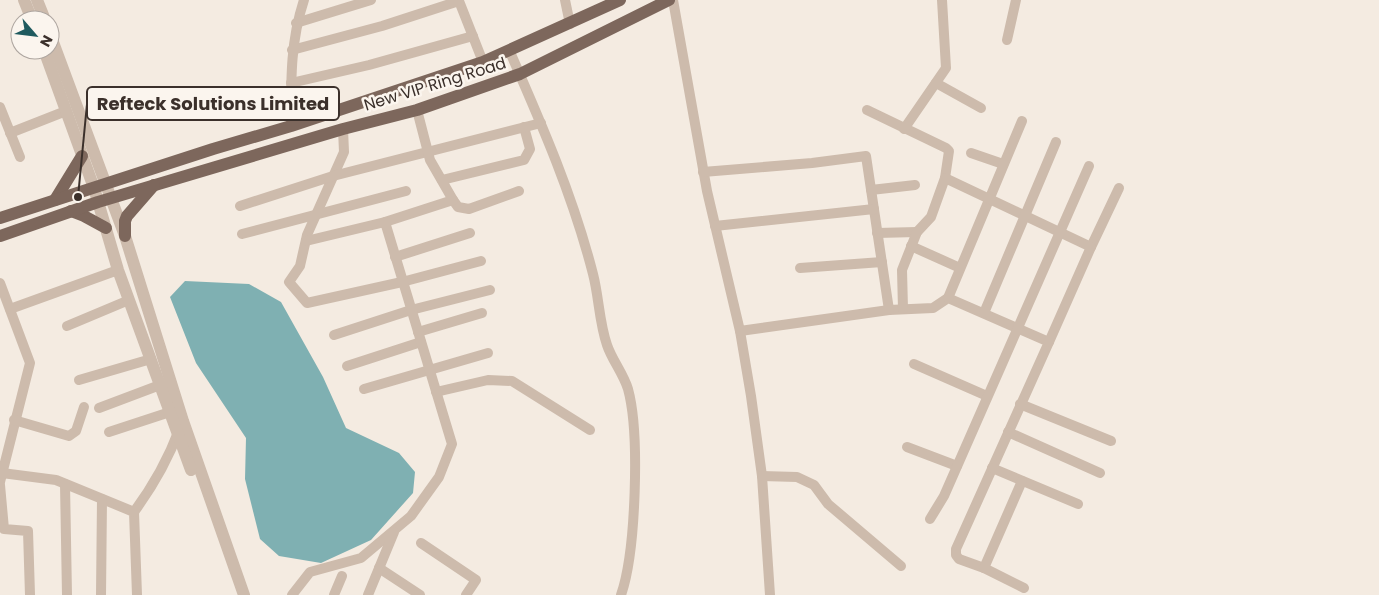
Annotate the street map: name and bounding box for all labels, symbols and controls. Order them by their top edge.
north arrow [10,10,60,60]
text: N [35,32,58,50]
street label: New VIP Ring Road [361,51,509,117]
callout: Refteck Solutions Limited [87,87,339,120]
text: Refteck Solutions Limited [97,91,329,116]

